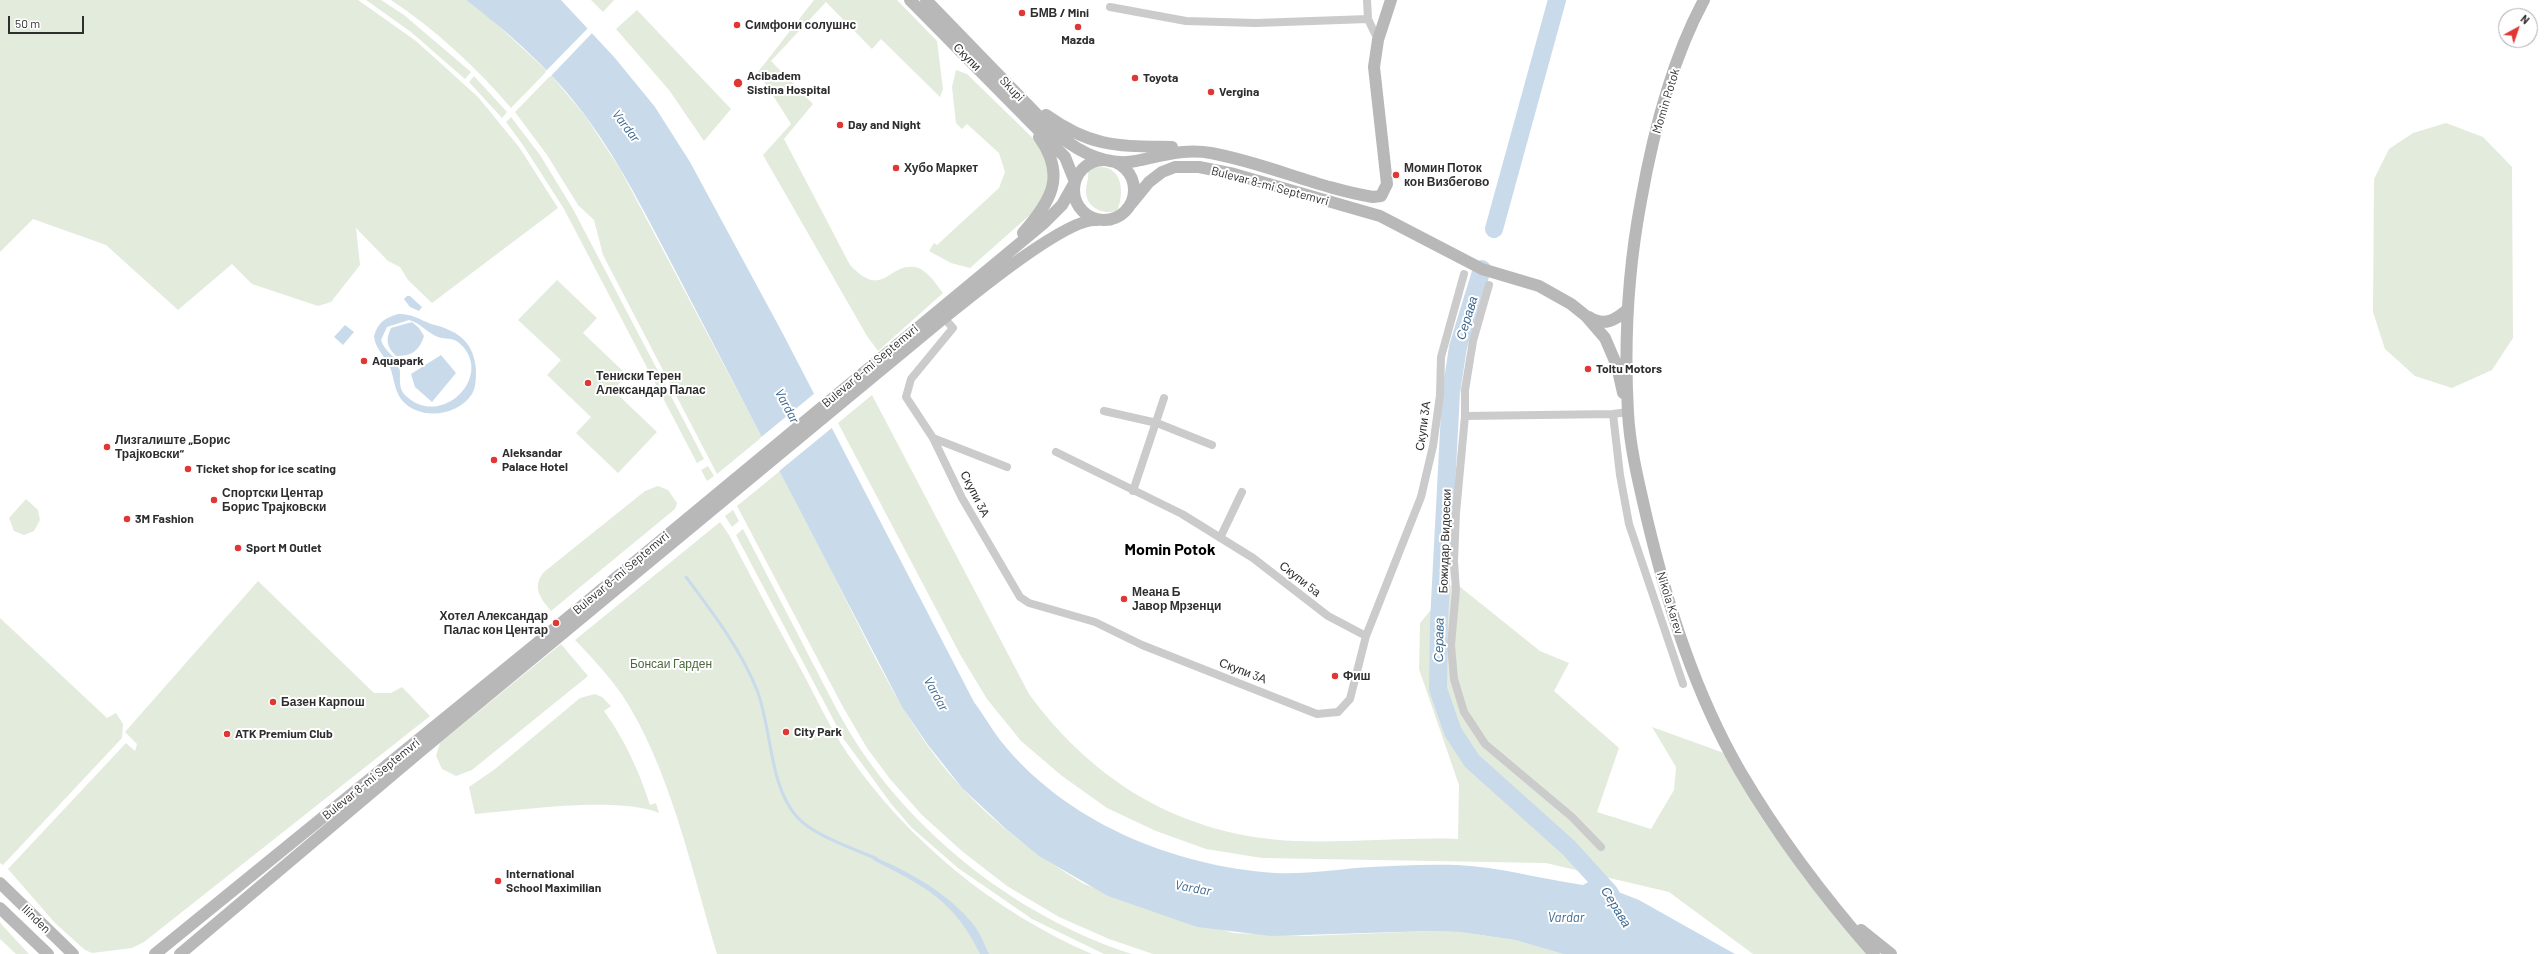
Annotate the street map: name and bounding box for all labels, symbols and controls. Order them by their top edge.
place label: БМВ / Mini [1030,6,1089,20]
scale bar [10,8,86,34]
marker: БМВ / Mini [1017,8,1027,18]
north arrow [2498,8,2538,48]
text: N [2518,12,2532,27]
text: 50 m [15,16,40,30]
place label: Симфони солушнс [745,18,856,32]
marker: Симфони солушнс [732,20,742,30]
marker: Mazda [1073,22,1083,32]
place label: Mazda [1061,33,1095,47]
street label: Скупи [950,40,984,74]
street label: Momin Potok [1649,67,1683,135]
place label: Acibadem Sistina Hospital [747,69,830,97]
place label: Toyota [1143,71,1178,85]
marker: Toyota [1130,73,1140,83]
street label: Skupi [997,74,1027,104]
marker: Acibadem Sistina Hospital [732,77,744,89]
place label: Vergina [1219,85,1259,99]
marker: Vergina [1206,87,1216,97]
water label: Vardar [609,107,643,145]
place label: Day and Night [848,118,921,132]
marker: Day and Night [835,120,845,130]
place label: Хубо Маркет [904,161,978,175]
place label: Момин Поток кон Визбегово [1404,161,1489,189]
marker: Хубо Маркет [891,163,901,173]
street label: Bulevar 8-mi Septemvri [1210,163,1330,209]
marker: Момин Поток кон Визбегово [1391,170,1401,180]
water label: Серава [1453,294,1481,342]
street label: Bulevar 8-mi Septemvri [819,322,921,410]
place label: Aquapark [372,354,424,368]
marker: Aquapark [359,356,369,366]
place label: Toltu Motors [1596,362,1662,376]
marker: Toltu Motors [1583,364,1593,374]
place label: Тениски Терен Александар Палас [596,369,706,397]
marker: Тениски Терен Александар Палас [583,378,593,388]
water label: Vardar [772,386,802,426]
street label: Скупи 3А [1412,400,1434,452]
place label: Лизгалиште „Борис Трајковски“ [115,433,230,461]
marker: Лизгалиште „Борис Трајковски“ [102,442,112,452]
place label: Aleksandar Palace Hotel [502,446,568,474]
marker: Aleksandar Palace Hotel [489,455,499,465]
place label: Ticket shop for ice scating [196,462,336,476]
marker: Ticket shop for ice scating [183,464,193,474]
street label: Скупи 3А [957,469,993,519]
place label: Спортски Центар Борис Трајковски [222,486,326,514]
street label: Божидар Видоески [1436,488,1454,594]
marker: Спортски Центар Борис Трајковски [209,495,219,505]
place label: 3M Fashion [135,512,194,526]
marker: 3M Fashion [122,514,132,524]
street label: Bulevar 8-mi Septemvri [570,529,672,617]
district label: Momin Potok [1125,540,1215,560]
place label: Sport M Outlet [246,541,322,555]
marker: Sport M Outlet [233,543,243,553]
street label: Скупи 5а [1276,558,1324,600]
street label: Nikola Karev [1654,570,1686,636]
place label: Меана Б Јавор Мрзенци [1132,585,1221,613]
marker: Меана Б Јавор Мрзенци [1119,594,1129,604]
place label: Хотел Александар Палас кон Центар [440,609,548,637]
water label: Серава [1431,617,1447,663]
marker: Хотел Александар Палас кон Центар [551,618,561,628]
street label: Скупи 3А [1217,655,1269,687]
park label: Бонсаи Гарден [630,657,712,671]
place label: Фиш [1343,669,1371,683]
marker: Фиш [1330,671,1340,681]
water label: Vardar [920,674,952,714]
place label: Базен Карпош [281,695,365,709]
marker: Базен Карпош [268,697,278,707]
place label: City Park [794,725,842,739]
place label: ATK Premium Club [235,727,333,741]
marker: City Park [781,727,791,737]
marker: ATK Premium Club [222,729,232,739]
street label: Bulevar 8-mi Septemvri [319,735,423,823]
place label: International School Maximilian [506,867,601,895]
marker: International School Maximilian [493,876,503,886]
water label: Vardar [1174,877,1212,899]
water label: Серава [1598,884,1634,930]
street label: Ilinden [19,902,53,936]
water label: Vardar [1548,910,1584,926]

